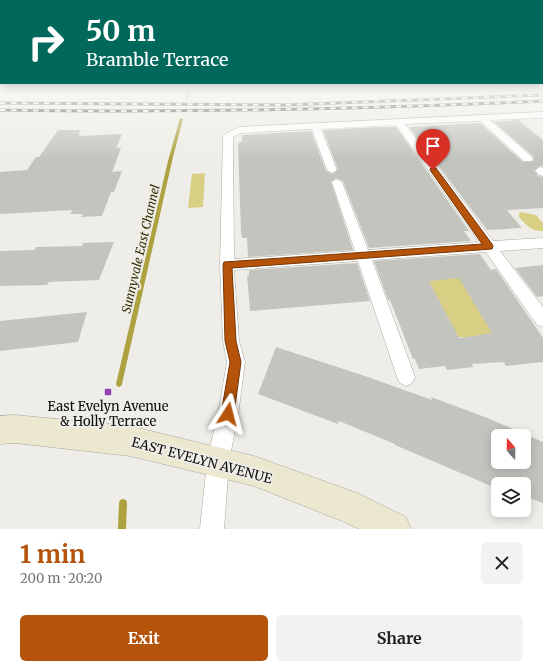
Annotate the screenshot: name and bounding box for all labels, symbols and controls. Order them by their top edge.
text: 50 m [86,13,155,49]
icon: right [20,16,72,68]
text: Bramble Terrace [86,48,229,71]
pin [416,129,450,170]
icon: arrive [422,135,444,157]
water label: Sunnyvale East Channel [118,183,163,315]
marker: East Evelyn Avenue & Holly Terrace [103,387,113,397]
position arrow [207,393,249,435]
place label: East Evelyn Avenue & Holly Terrace [48,398,169,430]
north arrow [491,429,531,469]
map controls [491,429,531,517]
street label: EAST EVELYN AVENUE [130,434,275,488]
button: layers [491,477,531,517]
text: 1 min [20,539,85,570]
button: close [481,542,523,584]
text: 200 m · 20:20 [20,570,102,587]
button: Exit [20,615,268,661]
button: Share [276,615,523,661]

